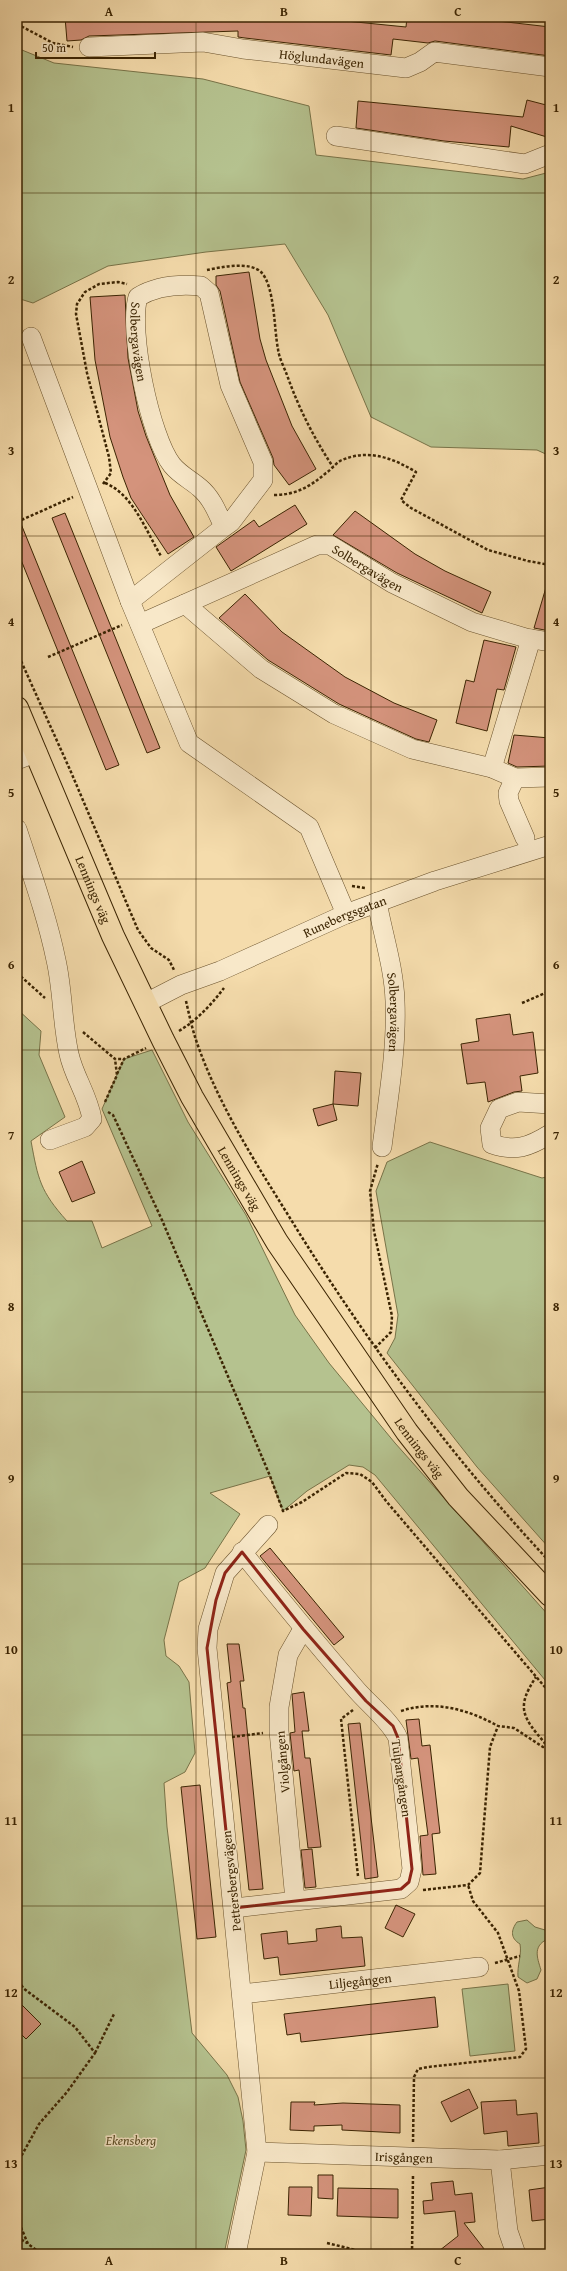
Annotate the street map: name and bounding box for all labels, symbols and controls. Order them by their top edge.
text: A [105,2,114,21]
text: B [280,2,288,21]
text: C [454,2,462,21]
scale bar [36,34,155,60]
text: 50 m [42,39,66,56]
street label: Höglundavägen [278,44,366,73]
text: 1 [8,98,14,117]
text: 1 [553,98,559,117]
text: 2 [8,270,15,289]
text: 2 [553,270,560,289]
street label: Solbergavägen [125,301,152,384]
text: 3 [8,441,14,460]
text: 3 [553,441,559,460]
street label: Solbergavägen [328,540,407,597]
text: 4 [8,612,15,631]
text: 4 [553,612,560,631]
text: 5 [8,783,15,802]
text: 5 [553,783,560,802]
street label: Lennings väg [70,853,116,927]
street label: Runebergsgatan [300,891,390,942]
text: 6 [8,955,15,974]
text: 6 [553,955,560,974]
street label: Solbergavägen [382,971,404,1053]
text: 7 [8,1126,15,1145]
text: 7 [553,1126,560,1145]
street label: Lennings väg [213,1143,266,1215]
text: 8 [8,1297,15,1316]
text: 8 [553,1297,560,1316]
street label: Lennings väg [390,1414,449,1482]
text: 9 [8,1469,15,1488]
text: 9 [553,1469,560,1488]
text: 10 [4,1640,18,1659]
text: 10 [549,1640,563,1659]
street label: Violgången [270,1729,295,1794]
street label: Tulpangången [387,1738,416,1819]
text: 11 [4,1811,18,1830]
text: 11 [549,1811,563,1830]
street label: Pettersbergsvägen [217,1829,246,1932]
street label: Liljegången [328,1968,393,1994]
text: 12 [4,1983,18,2002]
text: 12 [549,1983,563,2002]
park label: Ekensberg [105,2131,156,2150]
street label: Irisgången [375,2147,434,2168]
text: 13 [4,2154,18,2173]
text: 13 [549,2154,563,2173]
text: A [105,2251,114,2270]
text: B [280,2251,288,2270]
text: C [454,2251,462,2270]

